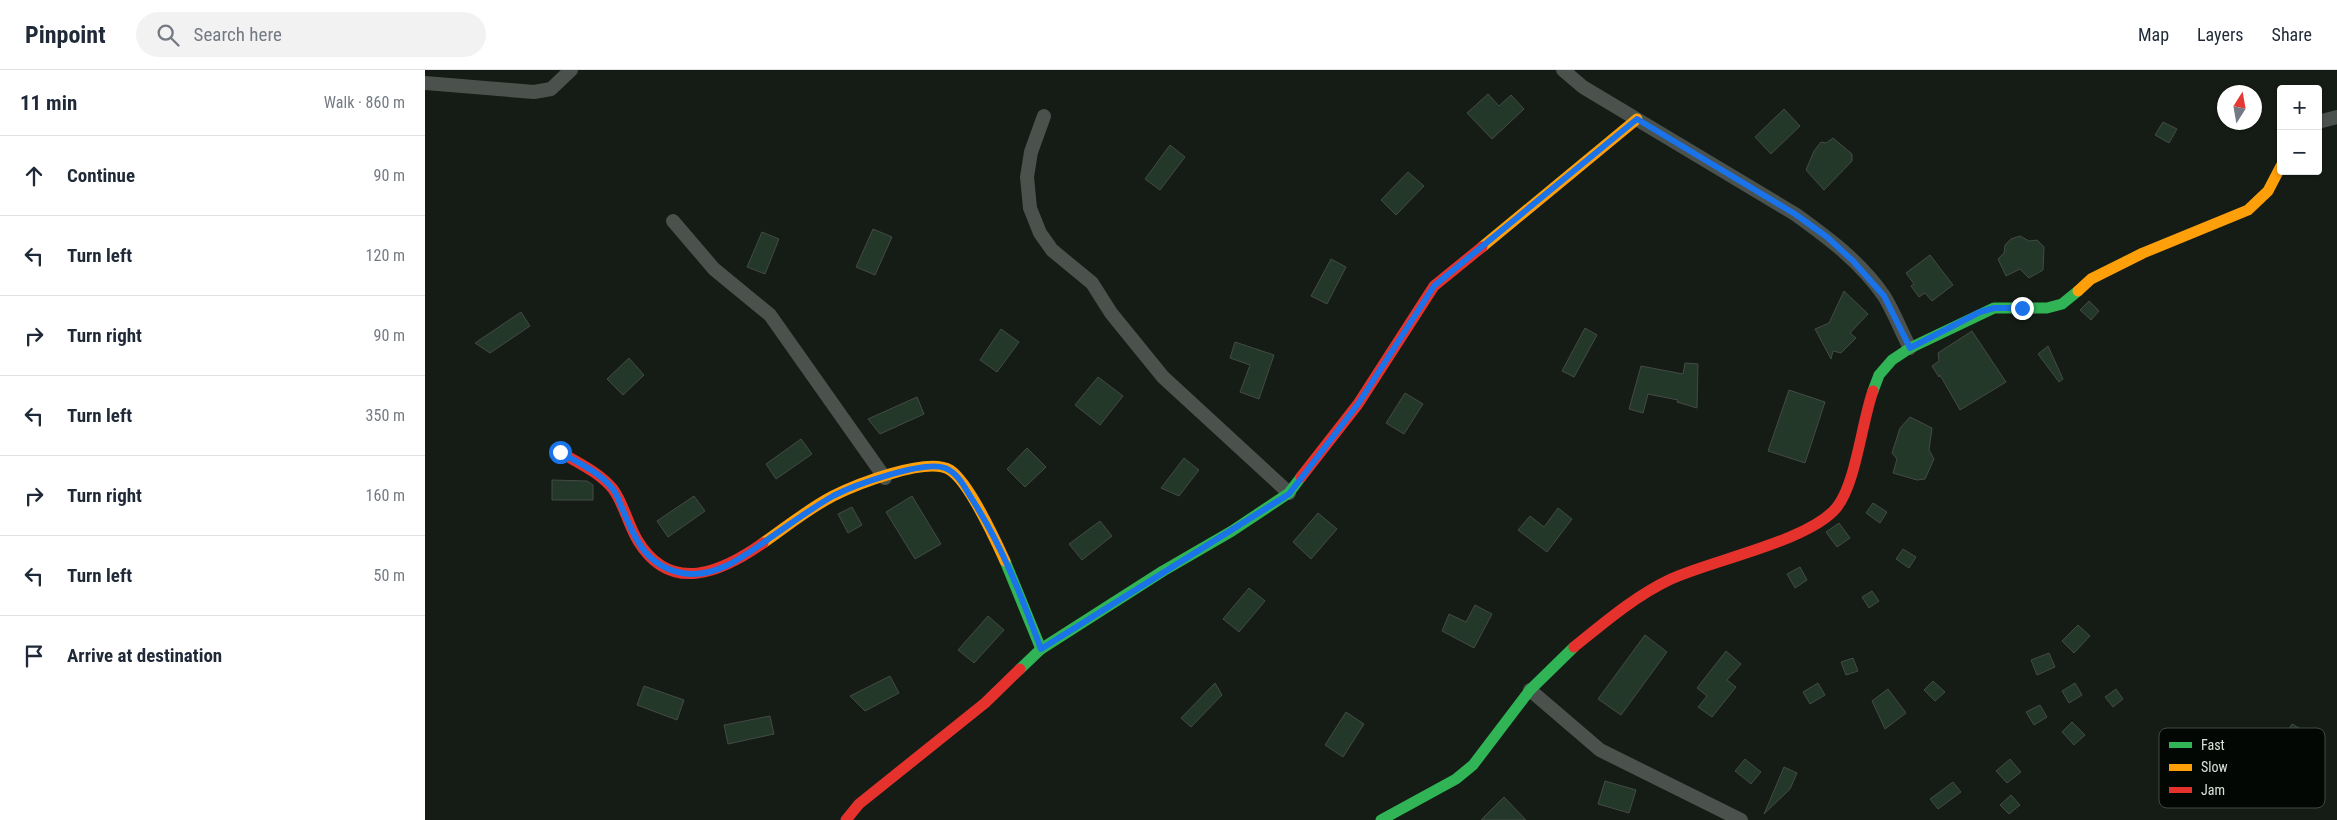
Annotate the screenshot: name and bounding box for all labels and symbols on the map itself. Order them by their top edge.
north arrow [2217,85,2262,130]
route end [2011,297,2034,320]
route start [549,441,572,464]
legend [2159,728,2325,808]
text: Fast [2201,737,2225,753]
text: Slow [2201,759,2228,775]
text: Jam [2201,782,2225,798]

